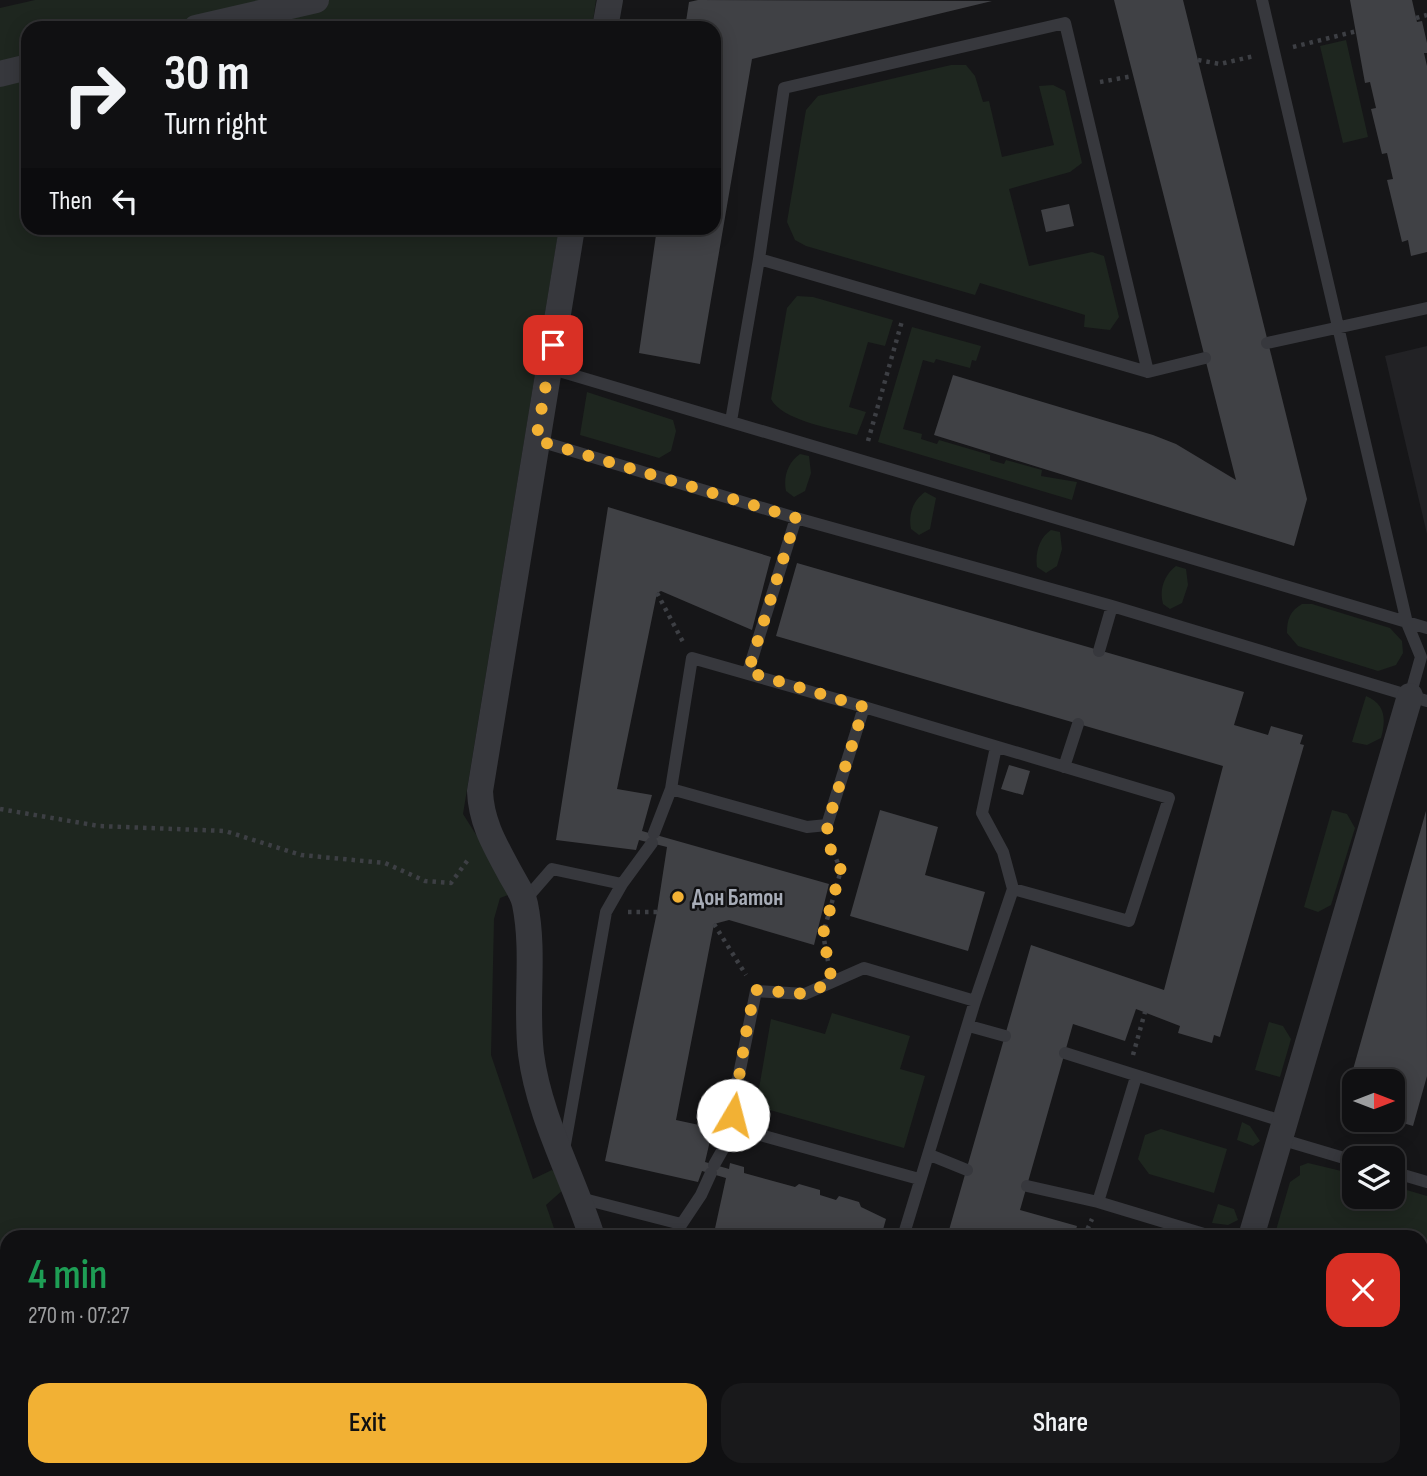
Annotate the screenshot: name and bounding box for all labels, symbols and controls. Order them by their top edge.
text: 30 m [164,45,249,104]
icon: right [49,49,140,140]
text: Turn right [164,105,268,144]
icon: left [106,182,144,220]
text: Then [49,186,92,217]
pin [523,315,583,375]
icon: arrive [534,326,572,364]
place label: Дон Батон [692,884,783,912]
marker: Дон Батон [670,889,686,905]
north arrow [1342,1069,1405,1132]
map controls [1342,1069,1405,1209]
position arrow [696,1078,770,1152]
button: layers [1342,1146,1405,1209]
text: 4 min [28,1250,107,1301]
button: close [1326,1253,1400,1327]
text: 270 m · 07:27 [28,1302,130,1330]
button: Exit [28,1383,707,1463]
button: Share [721,1383,1400,1463]

